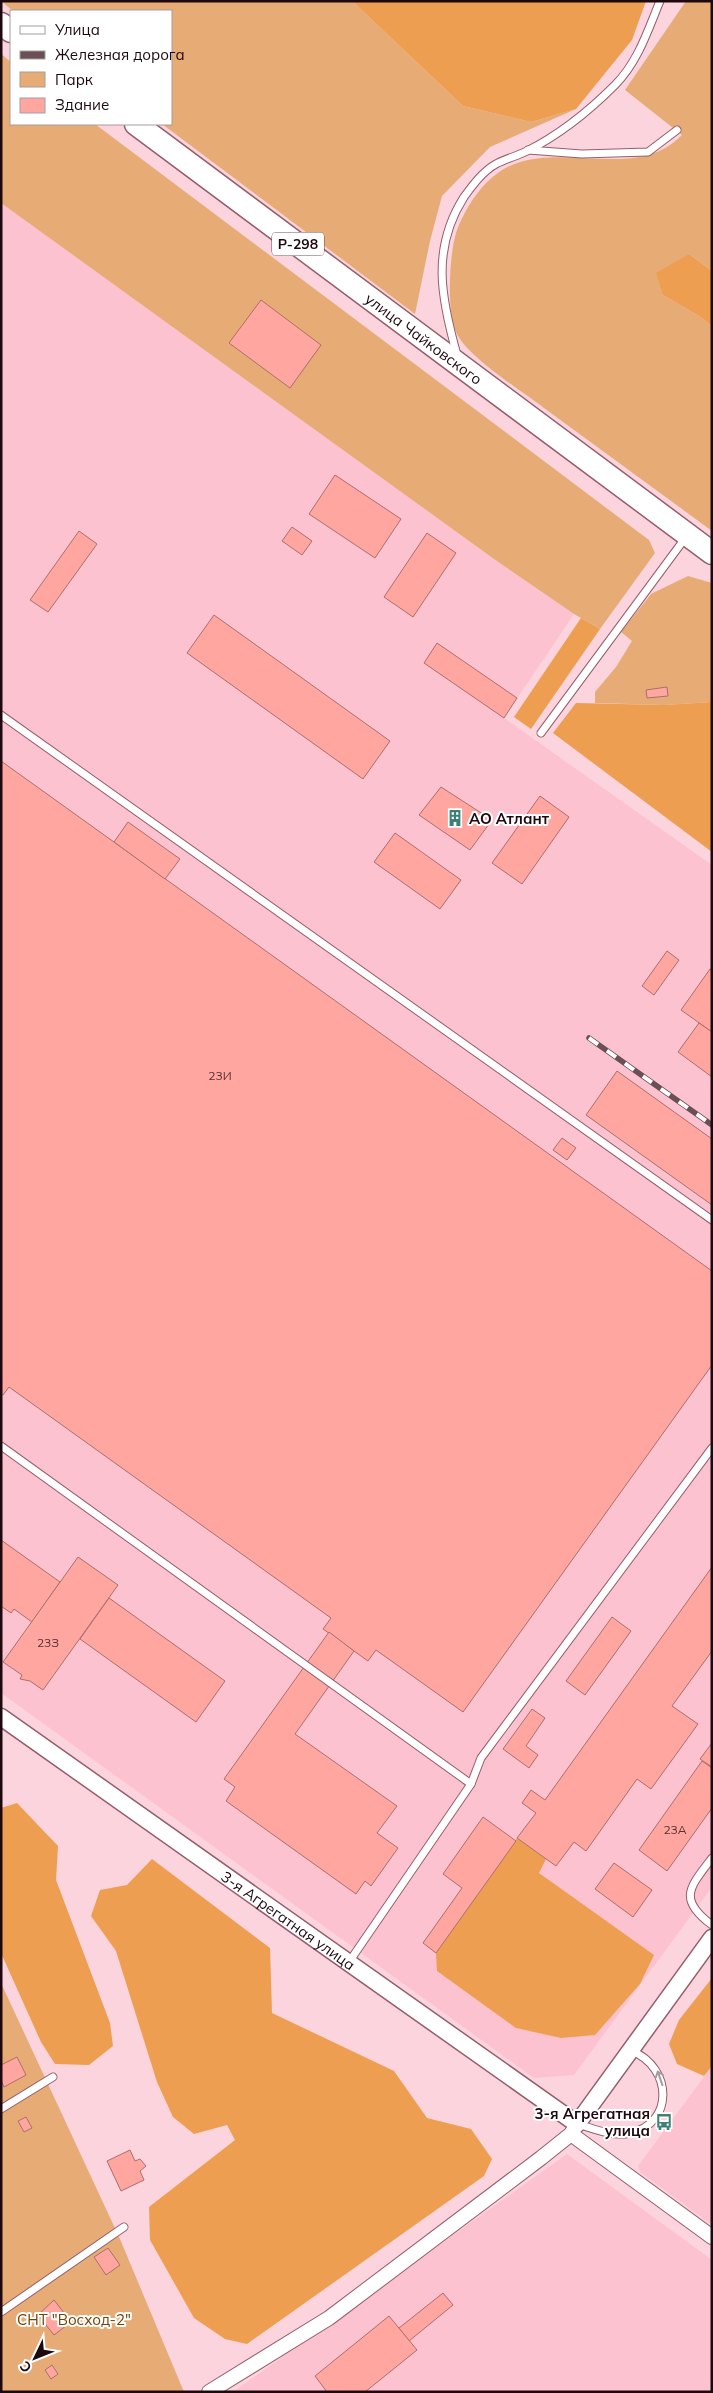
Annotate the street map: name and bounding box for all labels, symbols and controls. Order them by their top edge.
legend [10,10,172,125]
text: Улица [54,20,100,39]
text: Железная дорога [55,45,185,64]
text: Парк [55,70,94,89]
text: Здание [55,95,109,114]
road number: Р-298 [272,232,324,255]
street label: улица Чайковского [362,289,486,388]
building icon: АО Атлант [445,808,465,828]
place label: АО Атлант [469,809,550,828]
house number: 23И [208,1068,232,1083]
house number: 23З [37,1635,59,1650]
house number: 23А [663,1822,687,1837]
street label: 3-я Агрегатная улица [218,1866,359,1974]
one-way arrow [654,2071,664,2087]
place label: 3-я Агрегатная улица [534,2104,650,2140]
bus stop icon: 3-я Агрегатная улица [654,2112,674,2132]
park label: СНТ "Восход-2" [17,2310,131,2329]
north arrow [10,2333,60,2383]
text: С [16,2357,35,2377]

